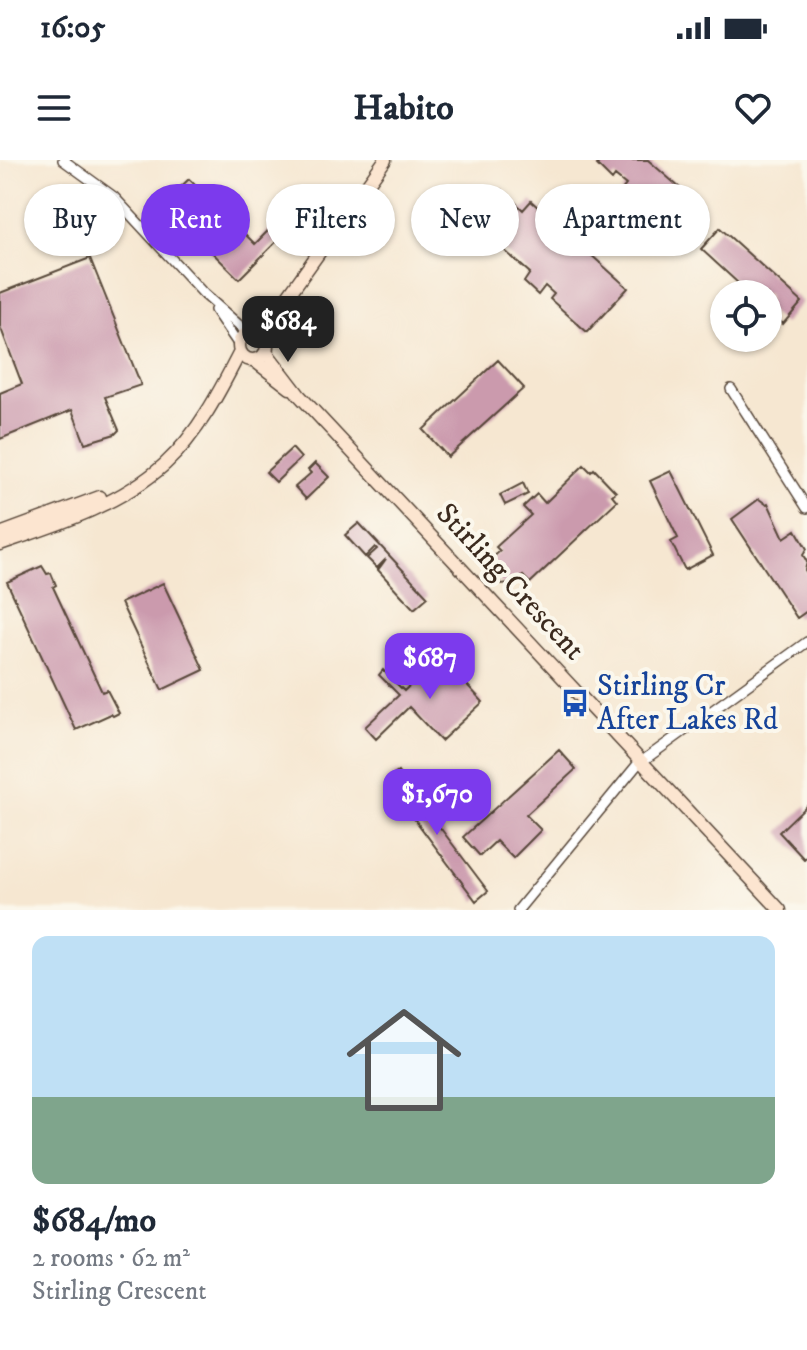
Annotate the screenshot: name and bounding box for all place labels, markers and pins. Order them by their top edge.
pin: $684 [241,296,335,364]
pin: $687 [383,633,477,701]
place label: Stirling Cr After Lakes Rd [597,668,778,739]
bus stop icon: Stirling Cr After Lakes Rd [560,688,590,718]
pin: $1,670 [372,769,502,837]

